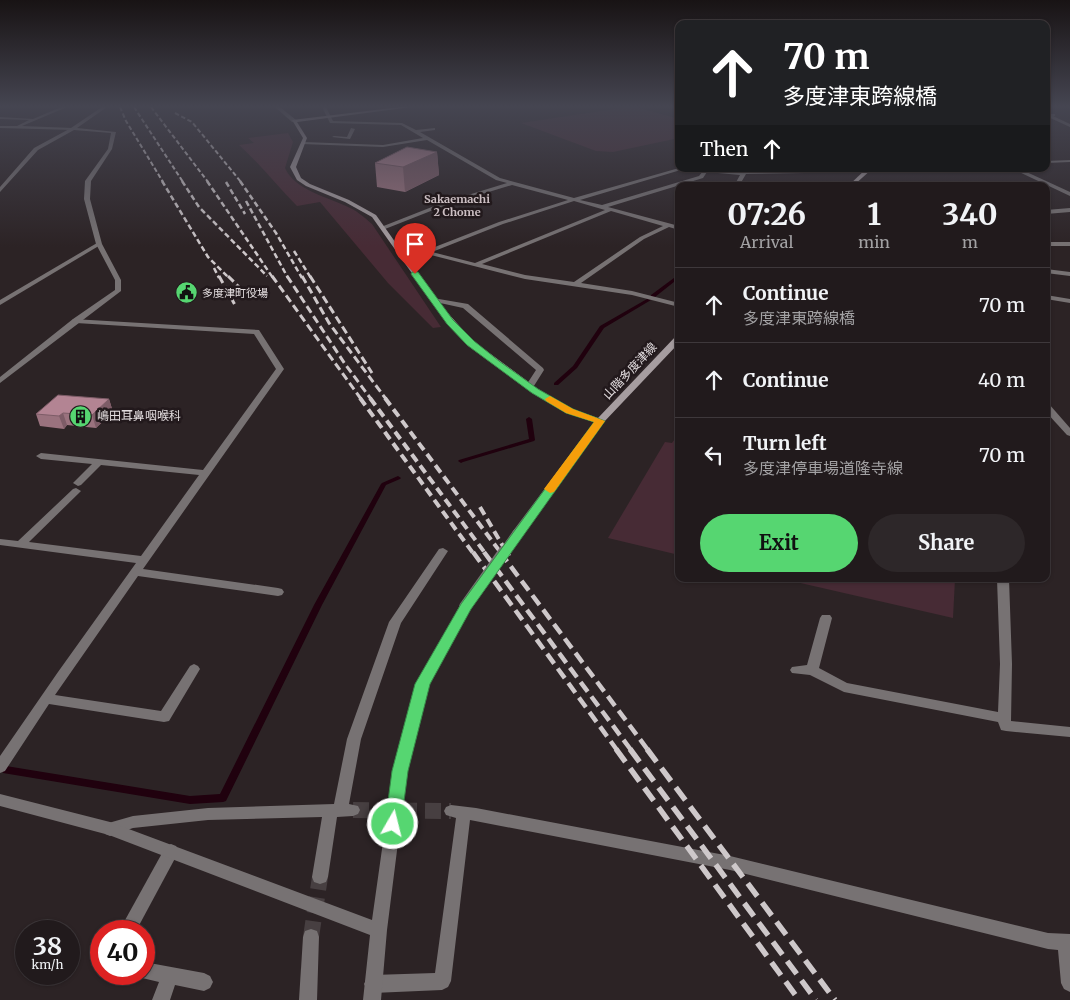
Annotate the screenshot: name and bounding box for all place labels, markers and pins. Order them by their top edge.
pin [394,223,436,274]
public building icon: 多度津町役場 [174,281,198,305]
place label: 多度津町役場 [202,286,268,300]
building icon: 嶋田耳鼻咽喉科 [69,404,93,428]
place label: 嶋田耳鼻咽喉科 [97,408,181,423]

